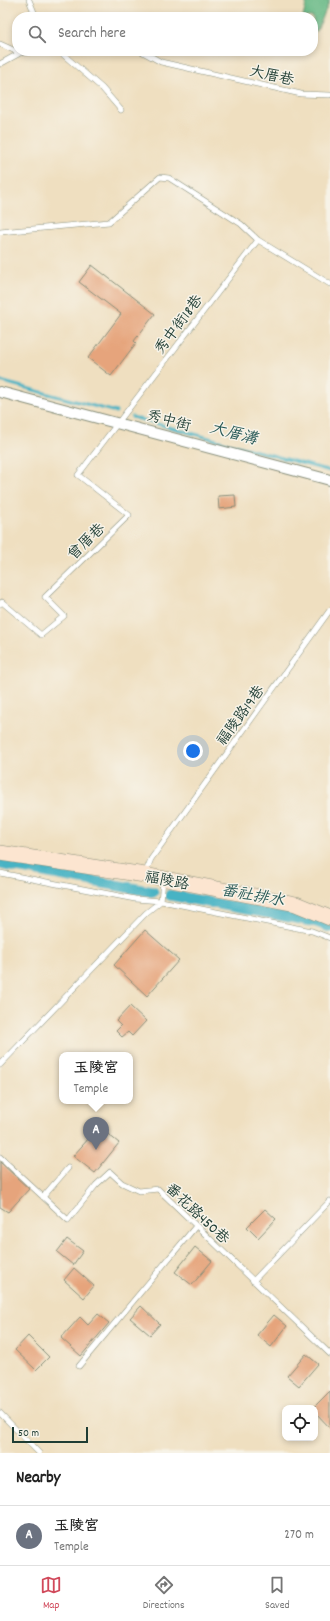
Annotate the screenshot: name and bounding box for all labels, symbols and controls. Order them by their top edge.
search box [12,12,318,56]
icon: search [26,23,48,45]
text: Search here [58,23,126,45]
street label: 大厝巷 [247,61,296,93]
street label: 秀中街18巷 [150,291,209,360]
street label: 秀中街 [144,405,193,438]
water label: 大厝溝 [207,417,261,452]
street label: 曾厝巷 [64,519,111,566]
street label: 福陵路19巷 [212,681,271,751]
your location [183,741,203,761]
street label: 福陵路 [142,867,191,897]
water label: 番社排水 [219,880,287,914]
popup [59,1052,133,1104]
text: 玉陵宮 [73,1058,119,1080]
text: Temple [73,1080,108,1099]
pin: A [83,1117,109,1150]
street label: 番花路450巷 [159,1179,234,1250]
map controls [282,1405,318,1441]
button: locate [282,1405,318,1441]
scale bar [12,1425,88,1444]
text: 50 m [18,1426,39,1442]
text: Nearby [16,1467,60,1491]
text: 玉陵宮 [54,1516,99,1538]
text: A [25,1526,33,1545]
text: 270 m [284,1526,314,1545]
text: Temple [54,1538,89,1557]
tab: Map [40,1574,62,1614]
tab: Directions [143,1574,185,1614]
tab: Saved [265,1574,290,1614]

